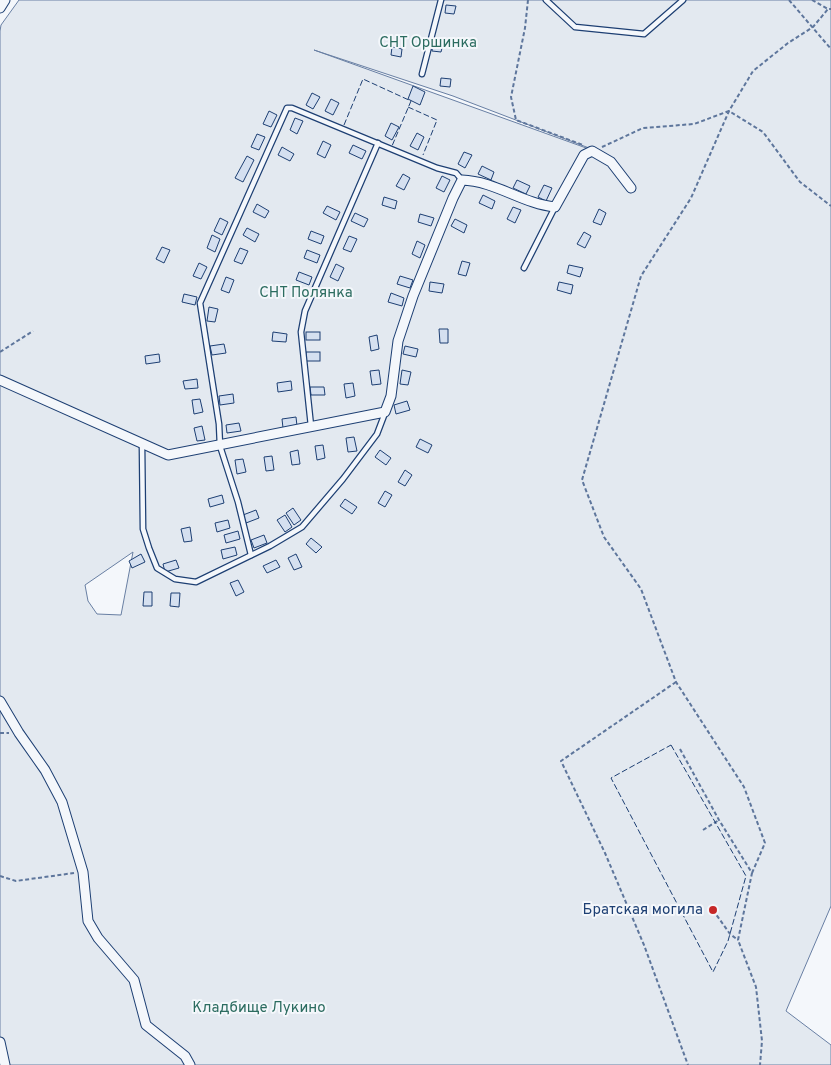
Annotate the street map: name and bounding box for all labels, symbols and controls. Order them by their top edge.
park label: СНТ Оршинка [379,34,477,53]
park label: СНТ Полянка [259,284,353,303]
place label: Братская могила [583,901,703,920]
marker: Братская могила [707,904,719,916]
park label: Кладбище Лукино [192,999,326,1018]

